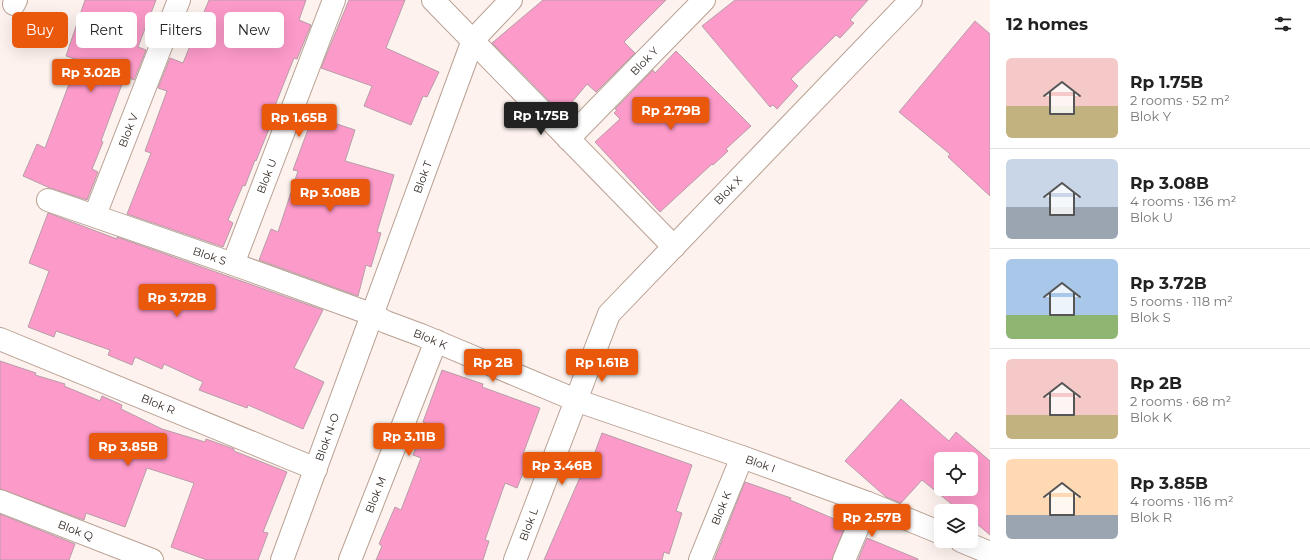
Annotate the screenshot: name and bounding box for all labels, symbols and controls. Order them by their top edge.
chip: Buy [12,12,68,48]
chip: Rent [76,12,137,48]
chip: Filters [145,12,216,48]
chip: New [224,12,284,48]
icon: filters [1272,13,1294,35]
text: 12 homes [1006,14,1088,34]
street label: Blok Y [627,44,661,78]
pin: Rp 3.02B [50,59,132,93]
text: Rp 3.02B [61,64,121,80]
text: Rp 1.75B [1130,72,1203,92]
icon: home [1038,74,1086,122]
text: 2 rooms · 52 m² [1130,92,1230,108]
pin: Rp 2.79B [630,97,712,131]
pin: Rp 1.75B [500,102,582,136]
text: Rp 2.79B [641,102,701,118]
pin: Rp 1.65B [258,104,340,138]
text: Rp 1.75B [513,107,569,123]
text: Blok Y [1130,108,1171,124]
text: Rp 1.65B [271,109,327,125]
street label: Blok V [115,111,141,149]
street label: Blok U [254,157,280,196]
street label: Blok T [410,158,435,195]
street label: Blok X [711,172,746,208]
text: Rp 3.08B [1130,173,1209,193]
icon: home [1038,175,1086,223]
pin: Rp 3.08B [289,179,371,213]
text: Rp 3.08B [300,184,360,200]
text: 4 rooms · 136 m² [1130,193,1236,209]
text: Blok U [1130,209,1173,225]
street label: Blok S [191,244,228,268]
text: Rp 3.72B [1130,273,1207,293]
icon: home [1038,275,1086,323]
pin: Rp 3.72B [136,284,218,318]
text: Rp 3.72B [148,289,206,305]
text: 5 rooms · 118 m² [1130,293,1233,309]
text: Blok S [1130,309,1171,325]
street label: Blok K [411,326,450,352]
pin: Rp 2B [465,349,521,383]
pin: Rp 1.61B [561,349,643,383]
text: Rp 2B [473,354,513,370]
text: Rp 1.61B [575,354,629,370]
text: Rp 2B [1130,373,1182,393]
icon: home [1038,375,1086,423]
street label: Blok R [139,391,177,417]
text: 2 rooms · 68 m² [1130,393,1231,409]
text: Blok K [1130,409,1172,425]
street label: Blok N-O [312,411,342,463]
pin: Rp 3.11B [368,423,450,457]
text: Rp 3.11B [382,428,436,444]
pin: Rp 3.85B [87,433,169,467]
text: Rp 3.85B [98,438,158,454]
pin: Rp 3.46B [521,452,603,486]
street label: Blok I [743,452,777,476]
map controls [934,452,978,548]
button: locate [934,452,978,496]
text: Rp 3.46B [532,457,592,473]
text: Rp 3.85B [1130,473,1208,493]
street label: Blok M [362,475,389,515]
icon: home [1038,475,1086,523]
street label: Blok K [708,489,734,527]
text: 4 rooms · 116 m² [1130,493,1234,509]
pin: Rp 2.57B [831,504,913,538]
button: layers [934,504,978,548]
street label: Blok L [516,506,541,543]
text: Rp 2.57B [843,509,902,525]
text: Blok R [1130,509,1172,525]
street label: Blok Q [56,517,96,544]

